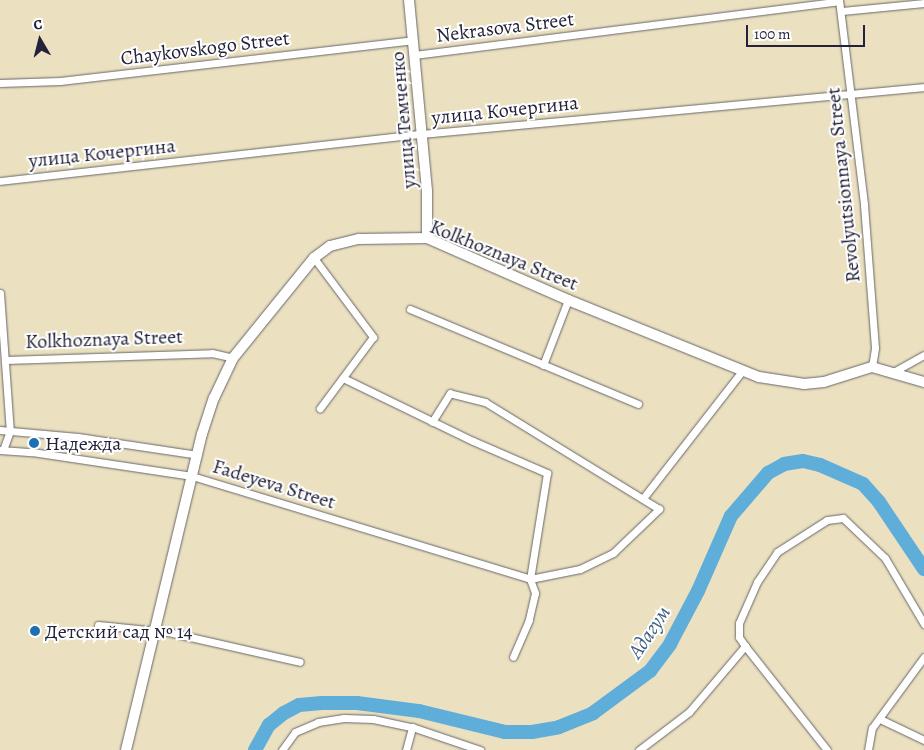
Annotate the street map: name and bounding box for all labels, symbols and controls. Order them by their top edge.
street label: Nekrasova Street [435,7,575,47]
north arrow [15,15,65,65]
text: С [32,15,43,35]
scale bar [749,15,868,47]
text: 100 m [754,24,791,44]
street label: Chaykovskogo Street [119,26,291,70]
street label: улица Темченко [385,50,421,190]
street label: Revolyutsionnaya Street [821,86,865,284]
street label: улица Кочергина [430,90,580,130]
street label: улица Кочергина [27,133,177,173]
street label: Kolkhoznaya Street [426,214,582,296]
street label: Kolkhoznaya Street [25,324,183,354]
place label: Надежда [45,431,122,455]
marker: Надежда [27,436,41,450]
street label: Fadeyeva Street [210,454,338,514]
water label: Адагум [622,601,676,663]
place label: Детский сад № 14 [45,619,193,643]
marker: Детский сад № 14 [29,625,41,637]

